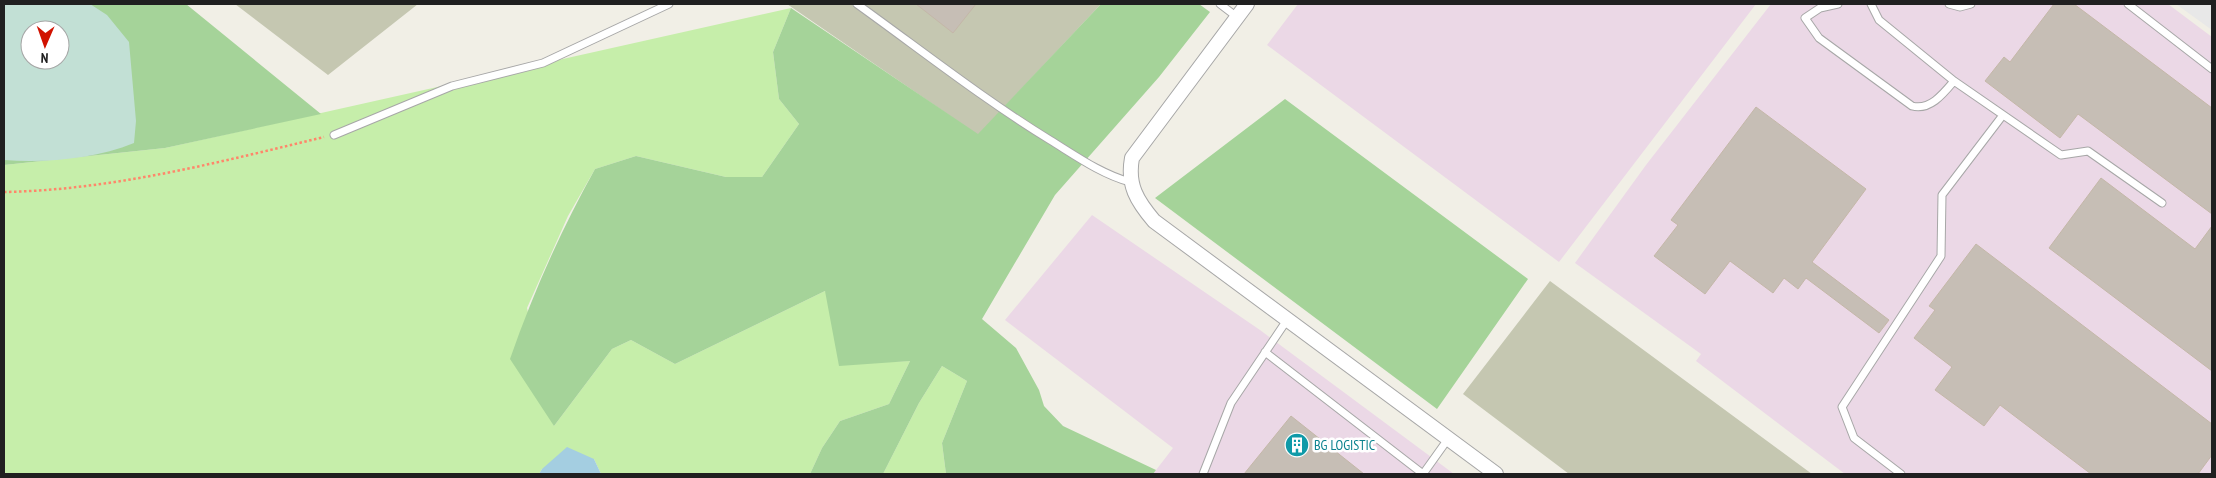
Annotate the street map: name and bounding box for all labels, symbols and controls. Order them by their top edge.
north arrow [20,20,70,70]
text: N [40,49,49,67]
building icon: BG LOGISTIC [1284,432,1310,458]
place label: BG LOGISTIC [1314,436,1376,454]

